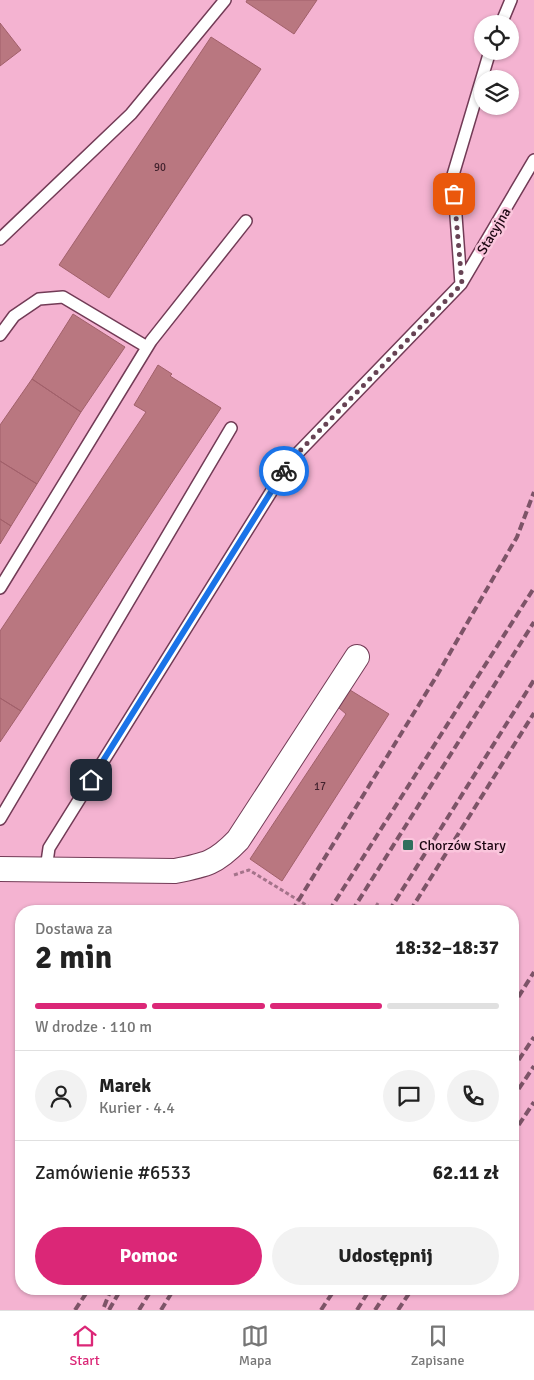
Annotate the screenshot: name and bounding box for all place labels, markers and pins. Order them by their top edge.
pin [433,173,475,215]
pin [70,759,112,801]
place label: Chorzów Stary [419,837,506,854]
marker: Chorzów Stary [401,838,415,852]

